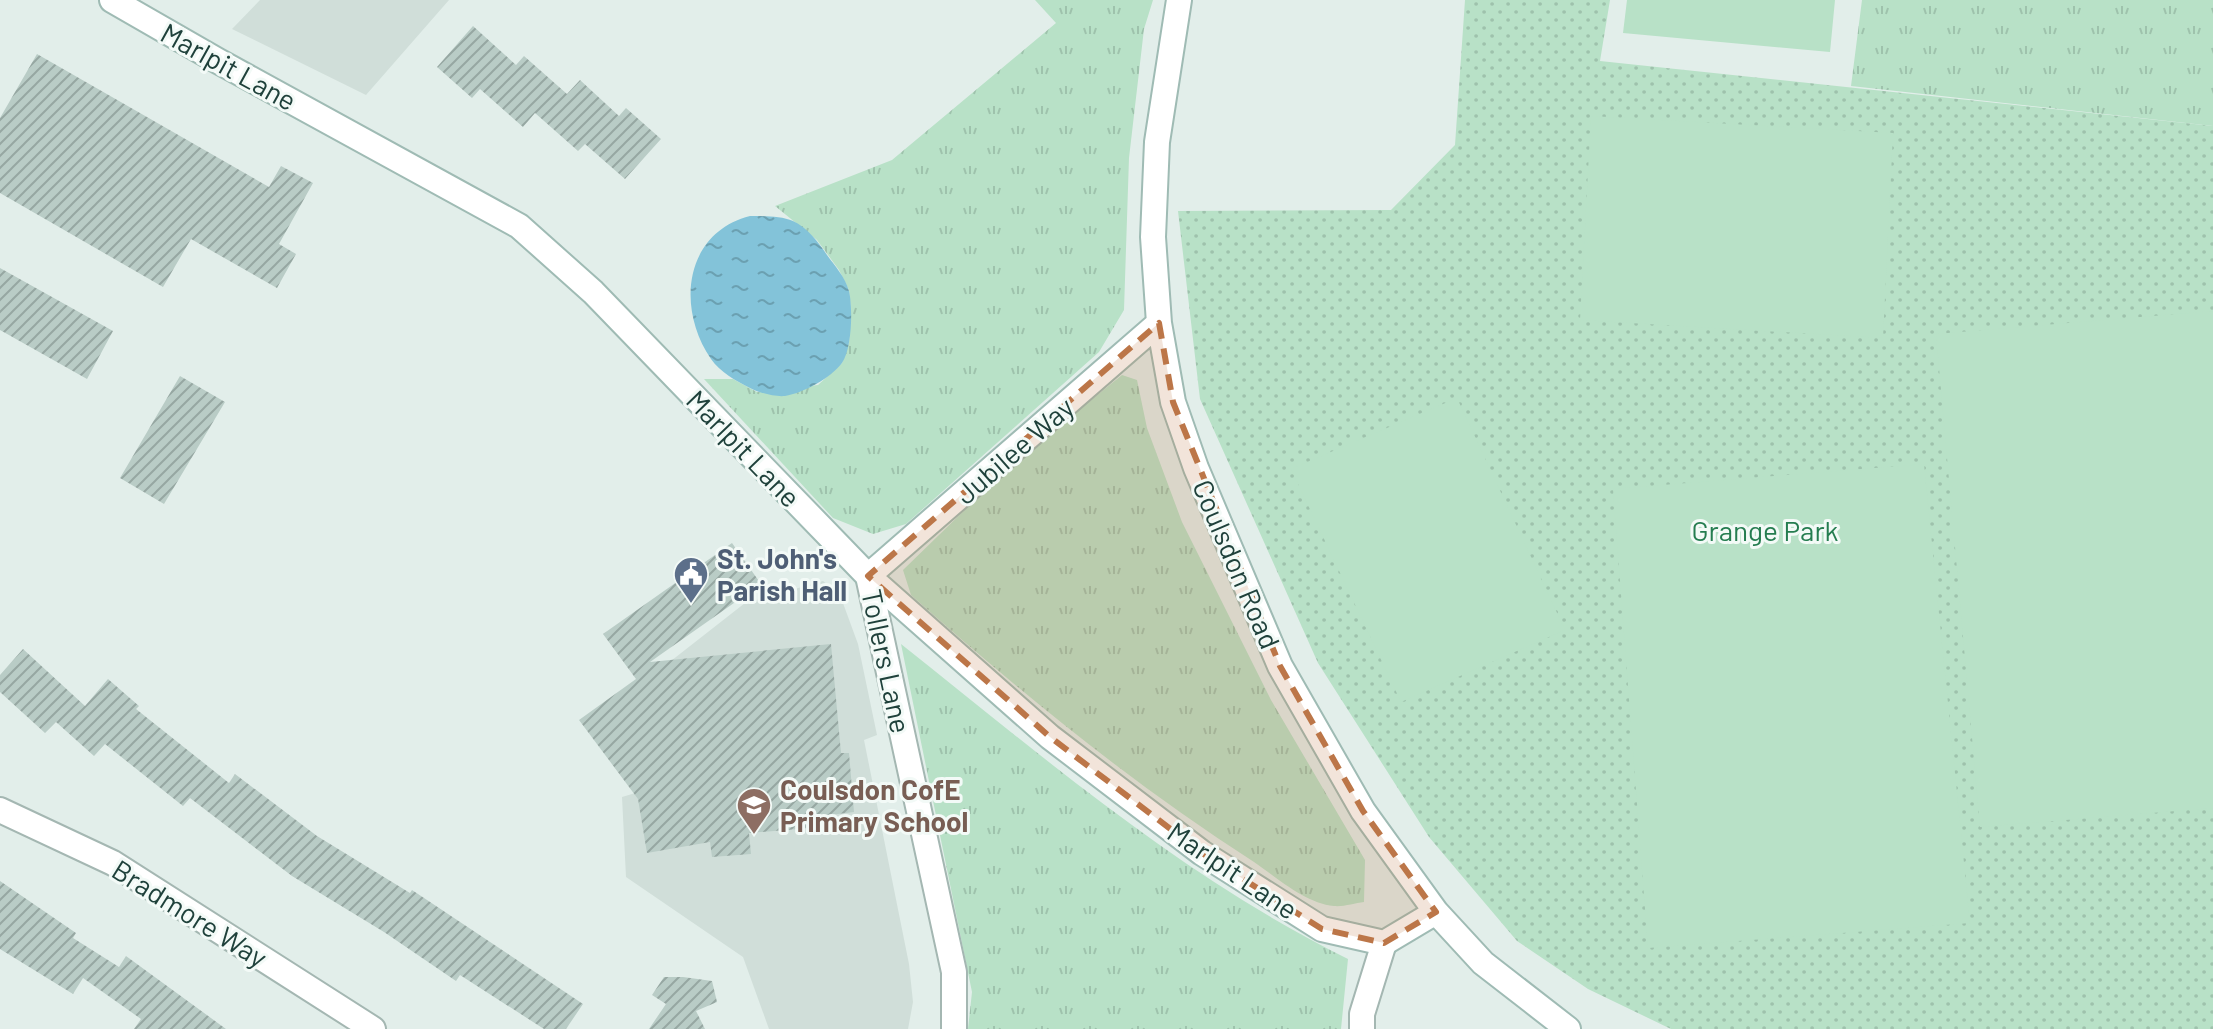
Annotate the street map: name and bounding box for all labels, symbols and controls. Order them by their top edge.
street label: Marlpit Lane [155,15,303,117]
street label: Marlpit Lane [680,382,808,514]
street label: Jubilee Way [948,389,1080,511]
street label: Coulsdon Road [1186,474,1288,654]
park label: Grange Park [1691,513,1839,547]
place label: St. John's Parish Hall [717,541,847,607]
public building icon: St. John's Parish Hall [672,555,710,605]
street label: Tollers Lane [855,586,919,736]
place label: Coulsdon CofE Primary School [780,772,968,838]
school or university icon: Coulsdon CofE Primary School [735,786,773,836]
street label: Marlpit Lane [1162,814,1304,926]
street label: Bradmore Way [106,852,274,974]

